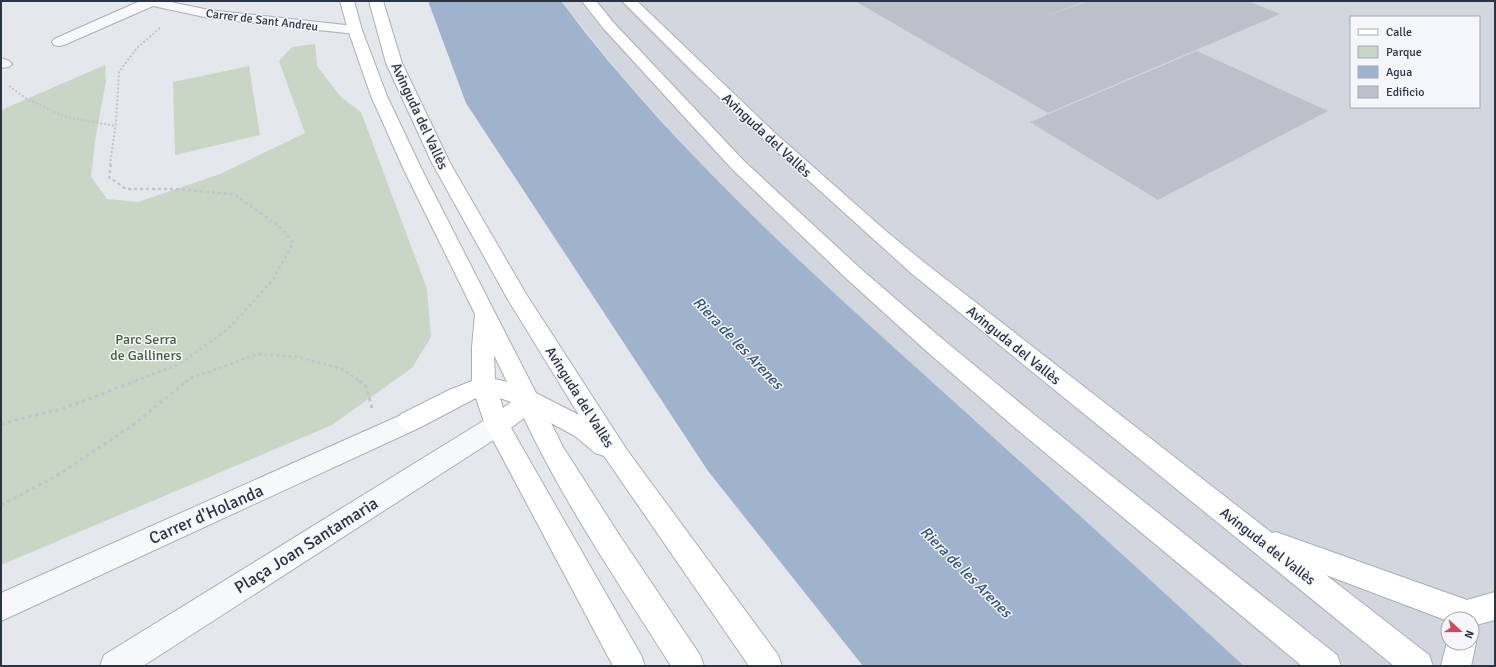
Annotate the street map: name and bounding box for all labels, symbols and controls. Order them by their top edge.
street label: Carrer de Sant Andreu [205,6,319,35]
legend [1350,16,1480,108]
text: Calle [1386,25,1412,40]
text: Parque [1386,45,1422,60]
street label: Avinguda del Vallès [387,60,452,172]
text: Agua [1386,65,1412,80]
text: Edificio [1386,85,1424,100]
street label: Avinguda del Vallès [718,90,815,181]
water label: Riera de les Arenes [689,293,788,394]
street label: Avinguda del Vallès [963,302,1064,388]
park label: Parc Serra de Galliners [110,331,182,364]
street label: Avinguda del Vallès [542,344,617,451]
street label: Carrer d'Holanda [146,480,267,549]
street label: Plaça Joan Santamaria [231,493,382,598]
street label: Avinguda del Vallès [1217,504,1319,589]
water label: Riera de les Arenes [917,523,1016,622]
north arrow [1440,611,1480,651]
text: N [1461,629,1476,640]

